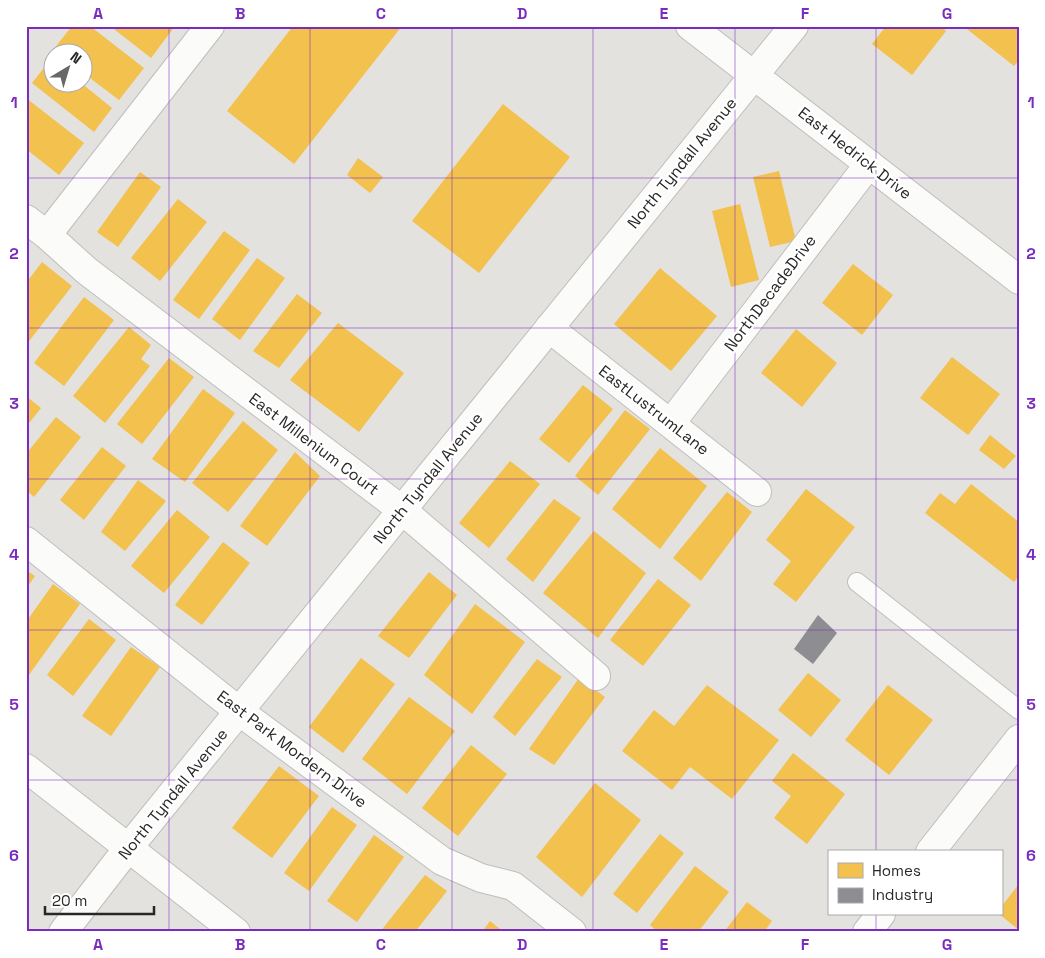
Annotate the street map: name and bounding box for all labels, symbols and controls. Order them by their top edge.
text: A [93,3,103,24]
text: B [235,3,245,24]
text: C [376,3,386,24]
text: D [517,3,527,24]
text: E [660,3,669,24]
text: F [801,3,810,24]
text: G [942,3,952,24]
north arrow [42,42,92,92]
text: N [67,48,85,68]
text: 1 [10,92,18,113]
text: 1 [1027,92,1035,113]
street label: North Tyndall Avenue [623,93,741,233]
street label: East Hedrick Drive [794,102,916,204]
street label: NorthDecadeDrive [719,231,821,355]
text: 2 [9,243,19,264]
text: 2 [1026,243,1036,264]
street label: EastLustrumLane [594,360,714,460]
street label: East Millenium Court [245,388,383,500]
text: 3 [9,393,19,414]
text: 3 [1026,393,1036,414]
street label: North Tyndall Avenue [369,408,487,548]
text: 4 [9,544,19,565]
text: 4 [1026,544,1036,565]
street label: East Park Mordern Drive [213,686,371,812]
text: 5 [9,694,19,715]
text: 5 [1026,694,1036,715]
street label: North Tyndall Avenue [114,724,232,864]
text: 6 [9,845,19,866]
text: 6 [1026,845,1036,866]
legend [828,850,1002,916]
text: Homes [872,861,921,880]
scale bar [45,883,154,915]
text: Industry [872,885,933,904]
text: 20 m [52,891,87,910]
text: A [93,934,103,955]
text: B [235,934,245,955]
text: C [376,934,386,955]
text: D [517,934,527,955]
text: E [660,934,669,955]
text: F [801,934,810,955]
text: G [942,934,952,955]

